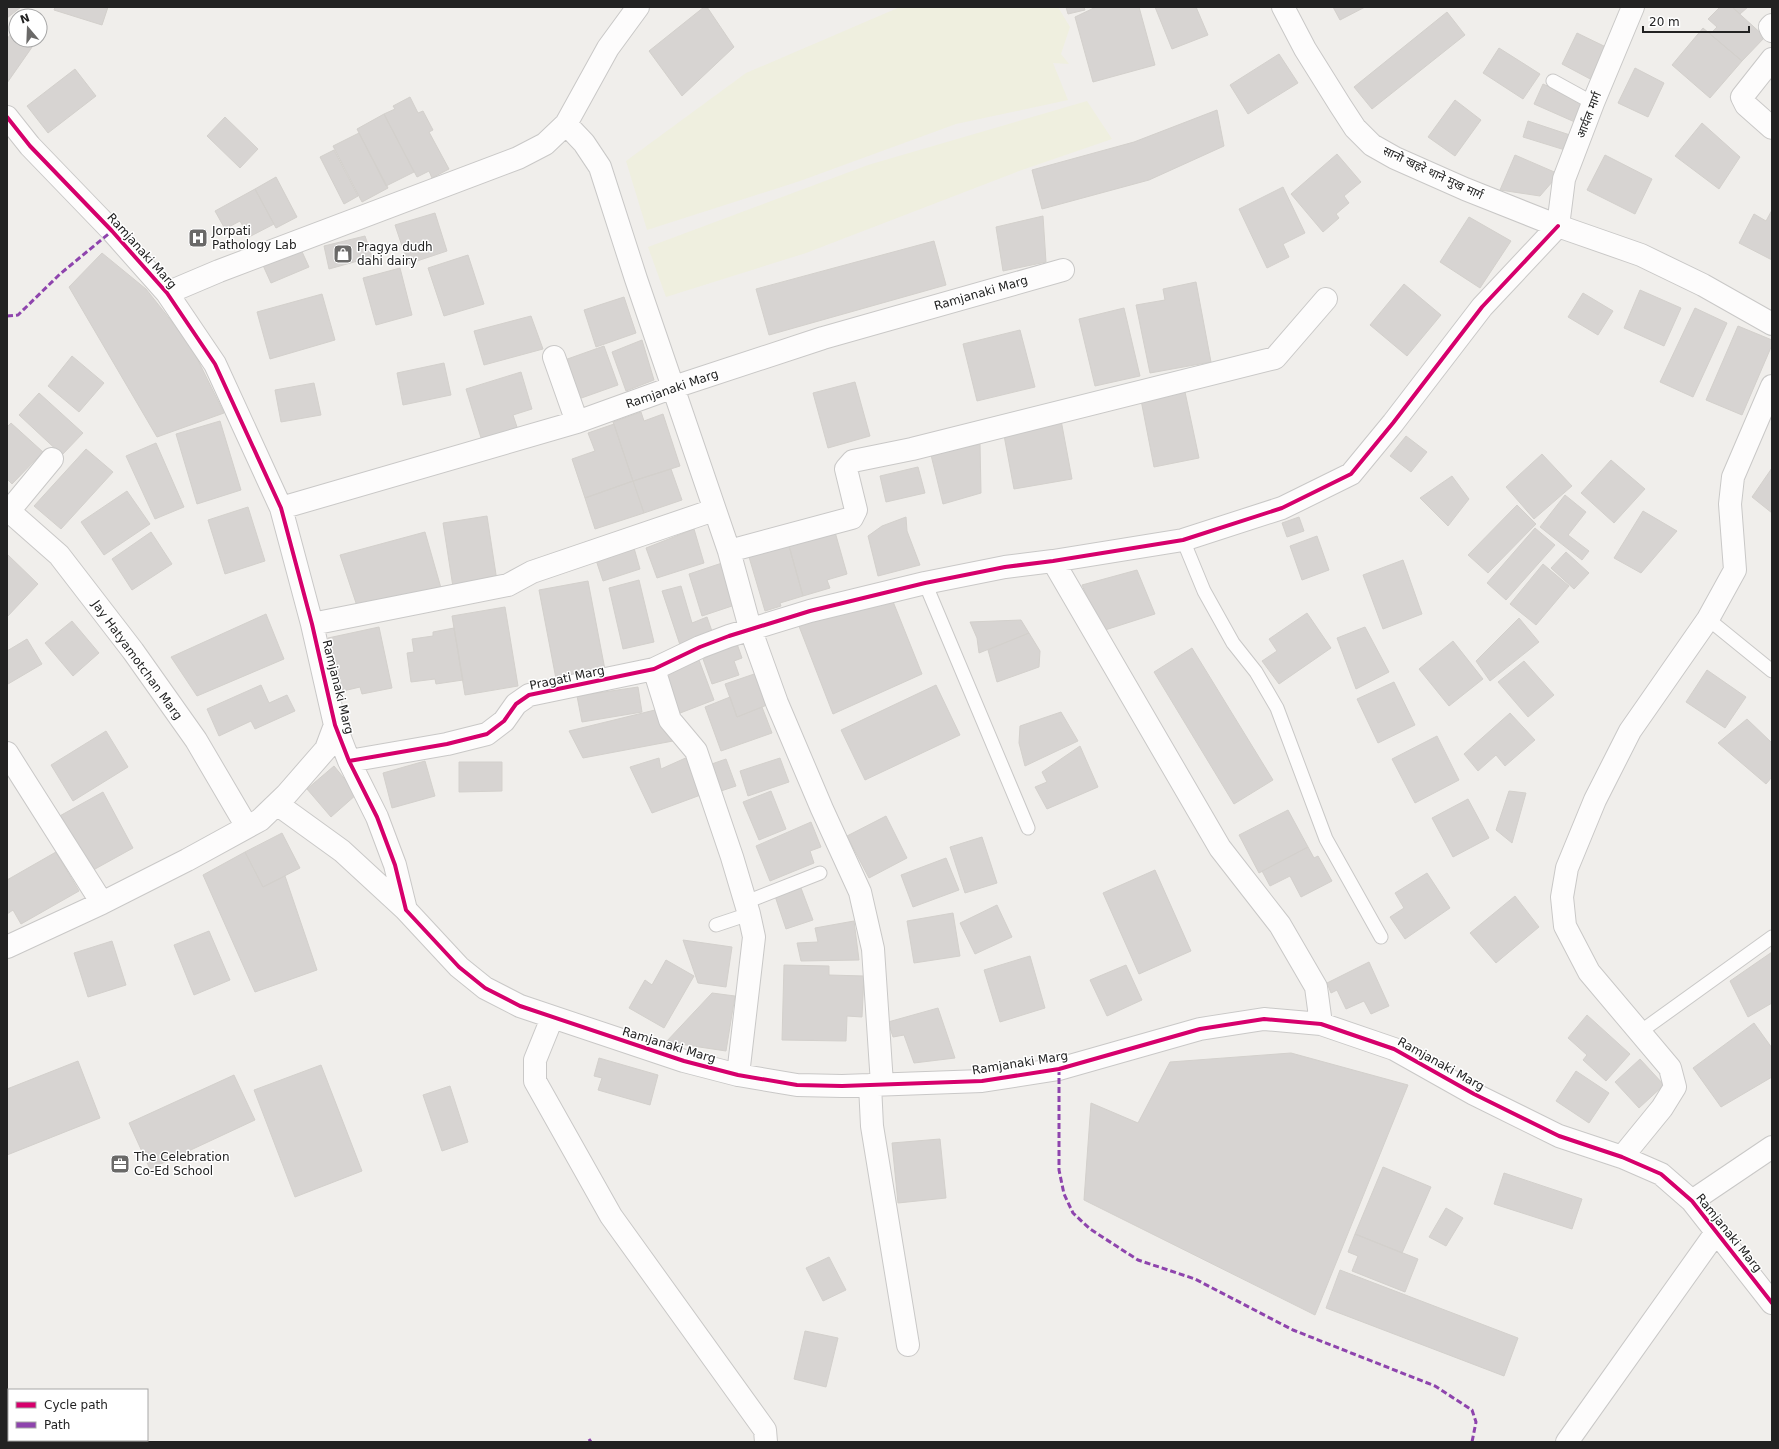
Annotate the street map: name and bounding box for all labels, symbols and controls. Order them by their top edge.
north arrow [8,8,48,48]
scale bar [1643,8,1749,34]
text: N [18,11,31,27]
text: 20 m [1649,15,1680,29]
street label: आर्यल मार्ग [1574,89,1605,140]
street label: सानो खहरे थाने मुख मार्ग [1380,143,1487,204]
street label: Ramjanaki Marg [104,210,180,292]
place label: Jorpati Pathology Lab [211,224,297,252]
hospital icon: Jorpati Pathology Lab [187,227,209,249]
place label: Pragya dudh dahi dairy [357,240,433,268]
shop icon: Pragya dudh dahi dairy [332,243,354,265]
street label: Ramjanaki Marg [932,273,1030,313]
street label: Ramjanaki Marg [624,367,720,411]
street label: Jay Hatyamotchan Marg [88,597,185,722]
street label: Ramjanaki Marg [319,638,357,736]
street label: Pragati Marg [528,663,606,693]
street label: Ramjanaki Marg [621,1024,717,1066]
street label: Ramjanaki Marg [1395,1034,1487,1094]
street label: Ramjanaki Marg [971,1049,1069,1077]
place label: The Celebration Co-Ed School [133,1150,230,1178]
office icon: The Celebration Co-Ed School [109,1153,131,1175]
street label: Ramjanaki Marg [1693,1191,1765,1275]
legend [8,1389,148,1441]
text: Cycle path [44,1398,108,1412]
text: Path [44,1418,70,1432]

